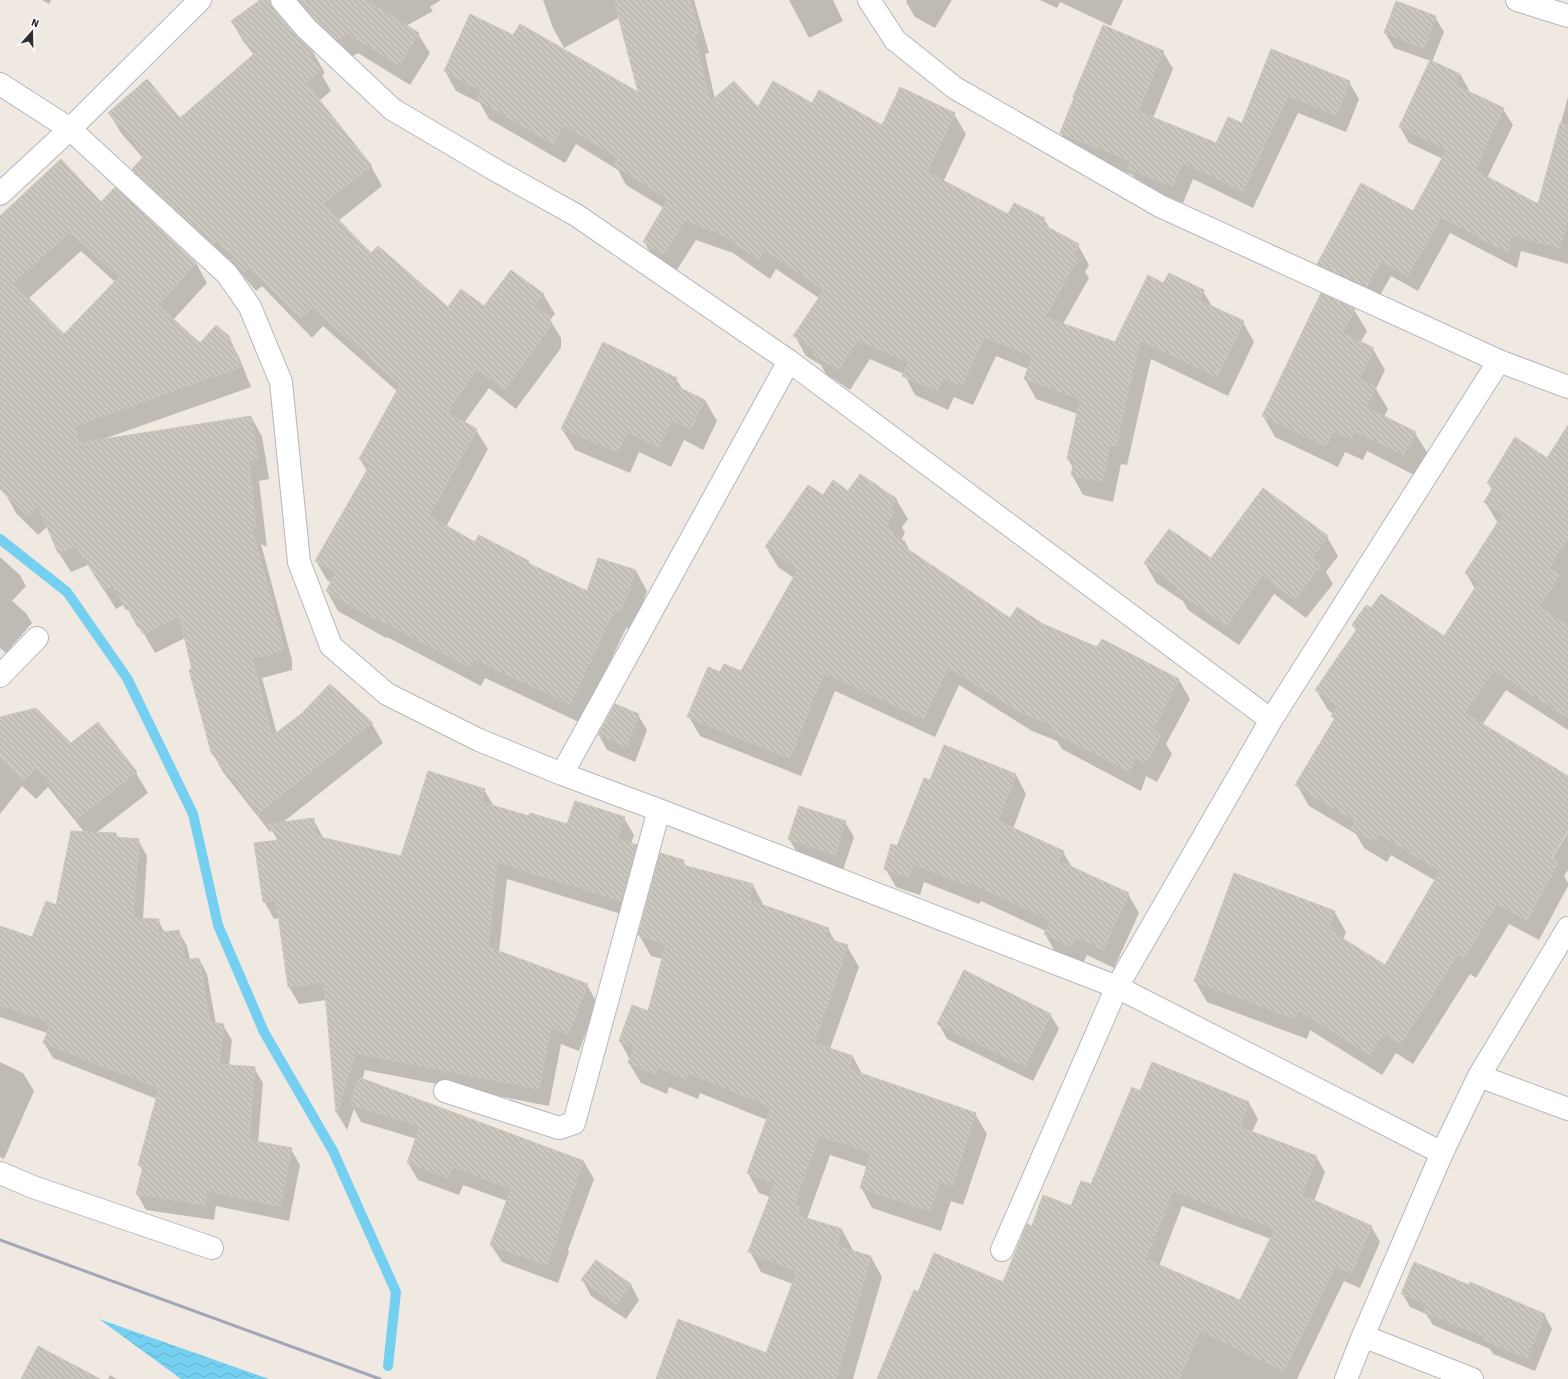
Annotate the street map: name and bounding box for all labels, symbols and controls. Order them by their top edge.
north arrow [12,12,52,52]
text: N [29,15,41,31]

